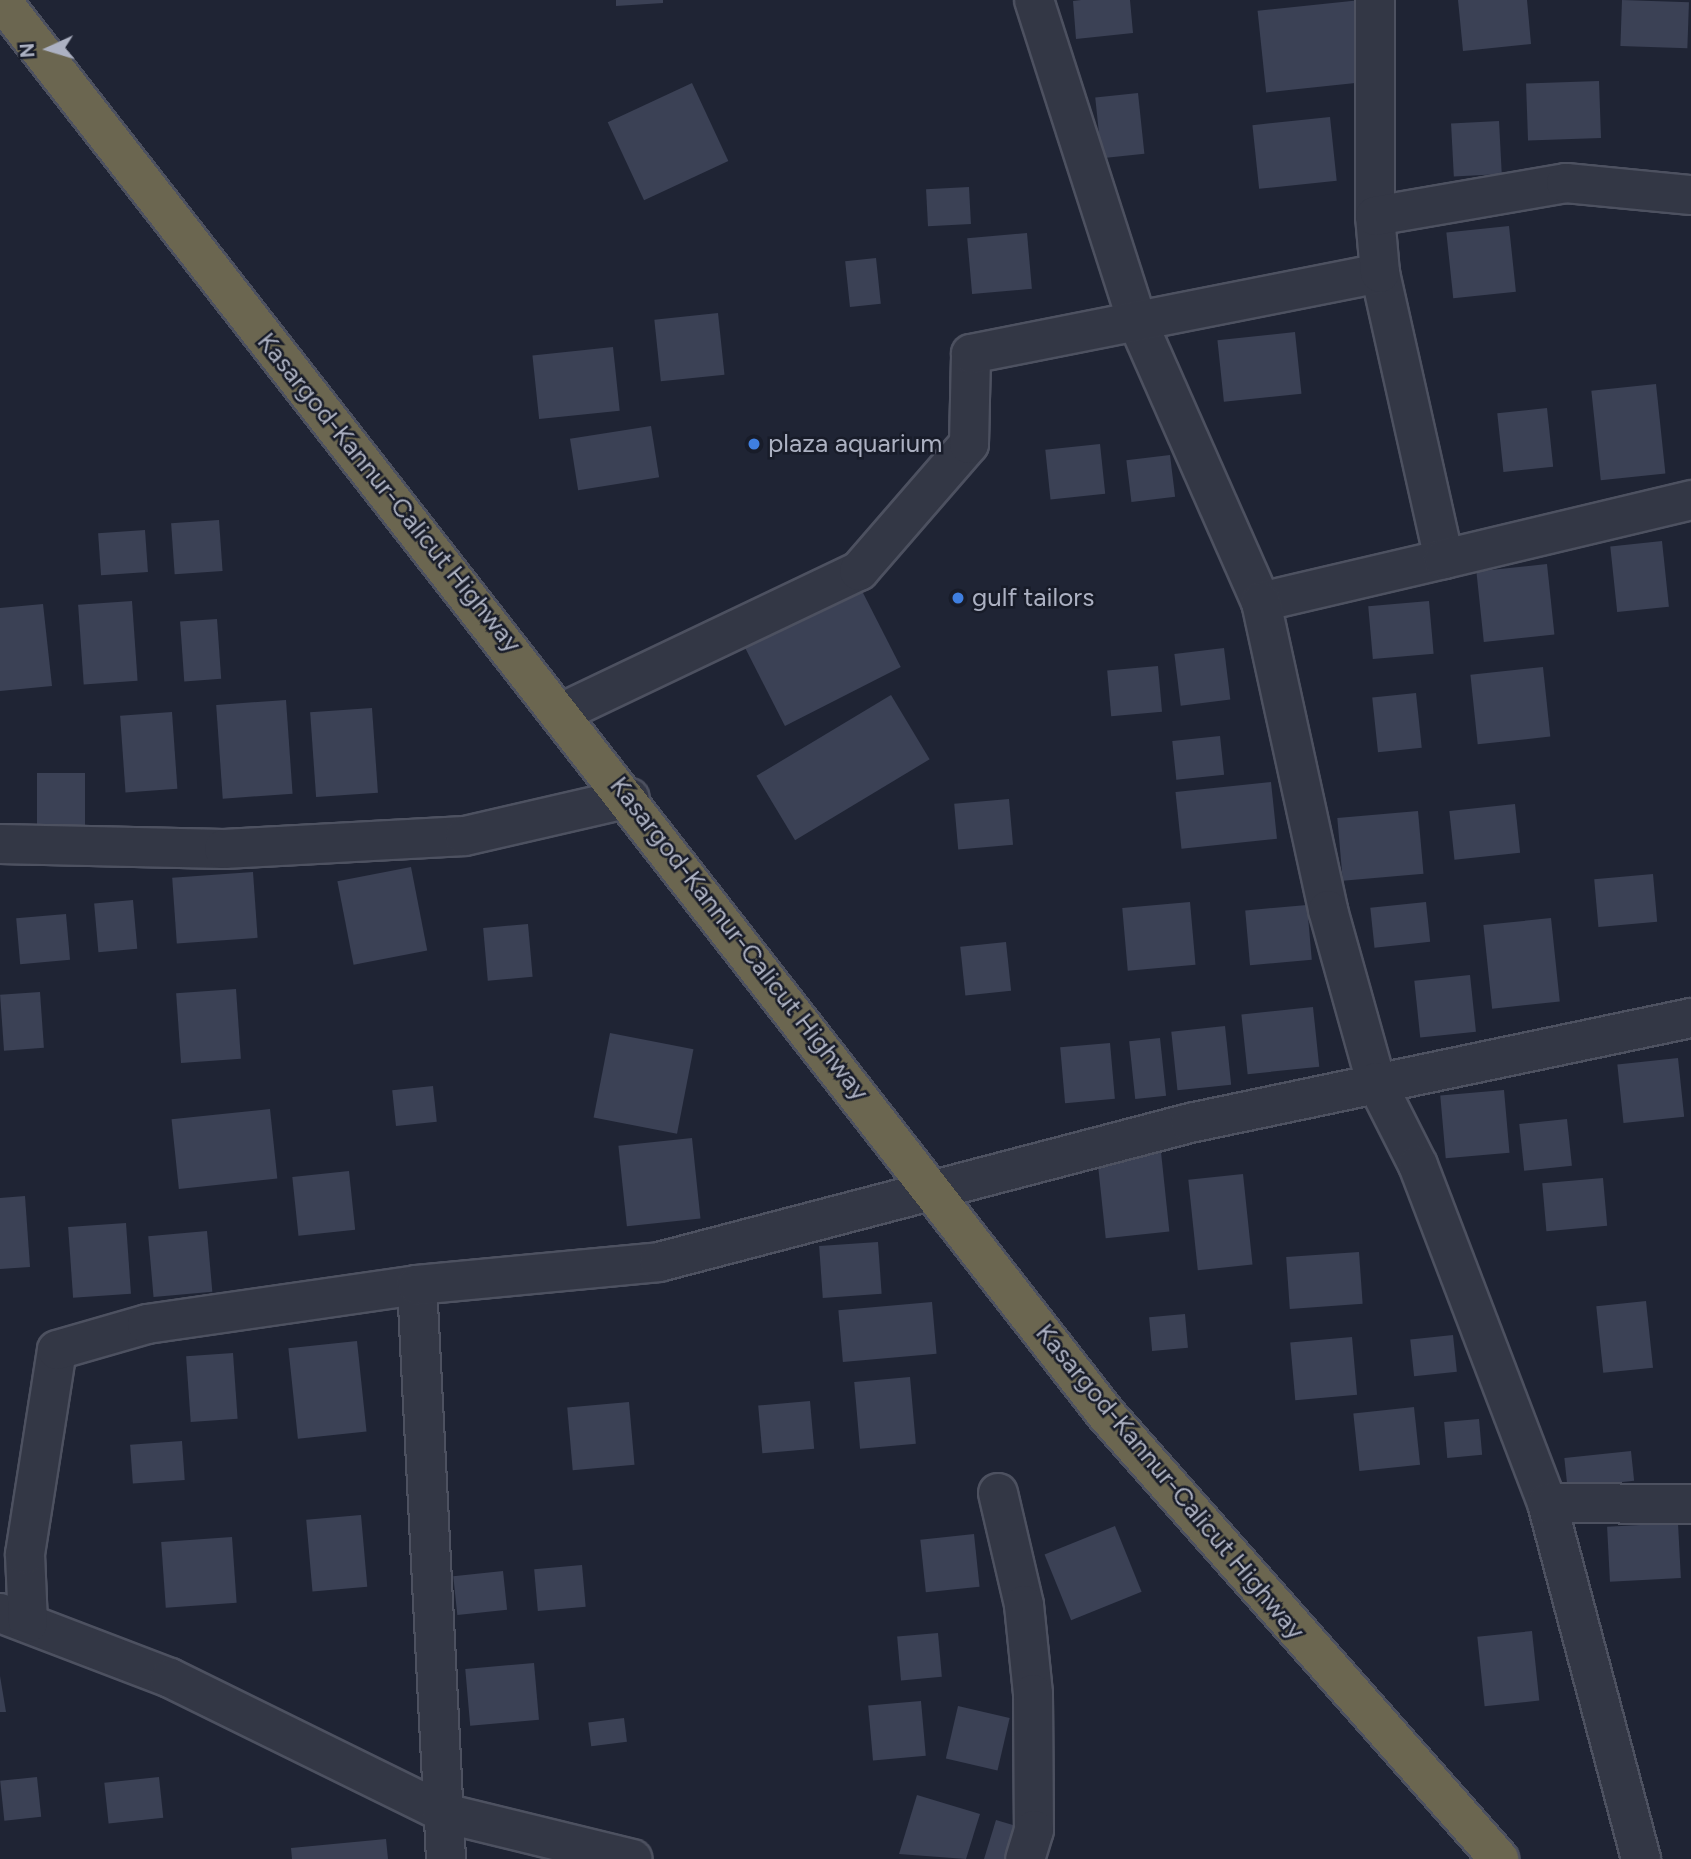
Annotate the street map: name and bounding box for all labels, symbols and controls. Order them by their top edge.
north arrow [14,14,84,84]
text: N [16,42,40,59]
street label: Kasargod-Kannur-Calicut Highway [250,327,528,659]
place label: plaza aquarium [768,428,942,460]
marker: plaza aquarium [746,436,762,452]
place label: gulf tailors [972,582,1094,614]
marker: gulf tailors [950,590,966,606]
street label: Kasargod-Kannur-Calicut Highway [603,771,875,1107]
street label: Kasargod-Kannur-Calicut Highway [1029,1318,1311,1646]

